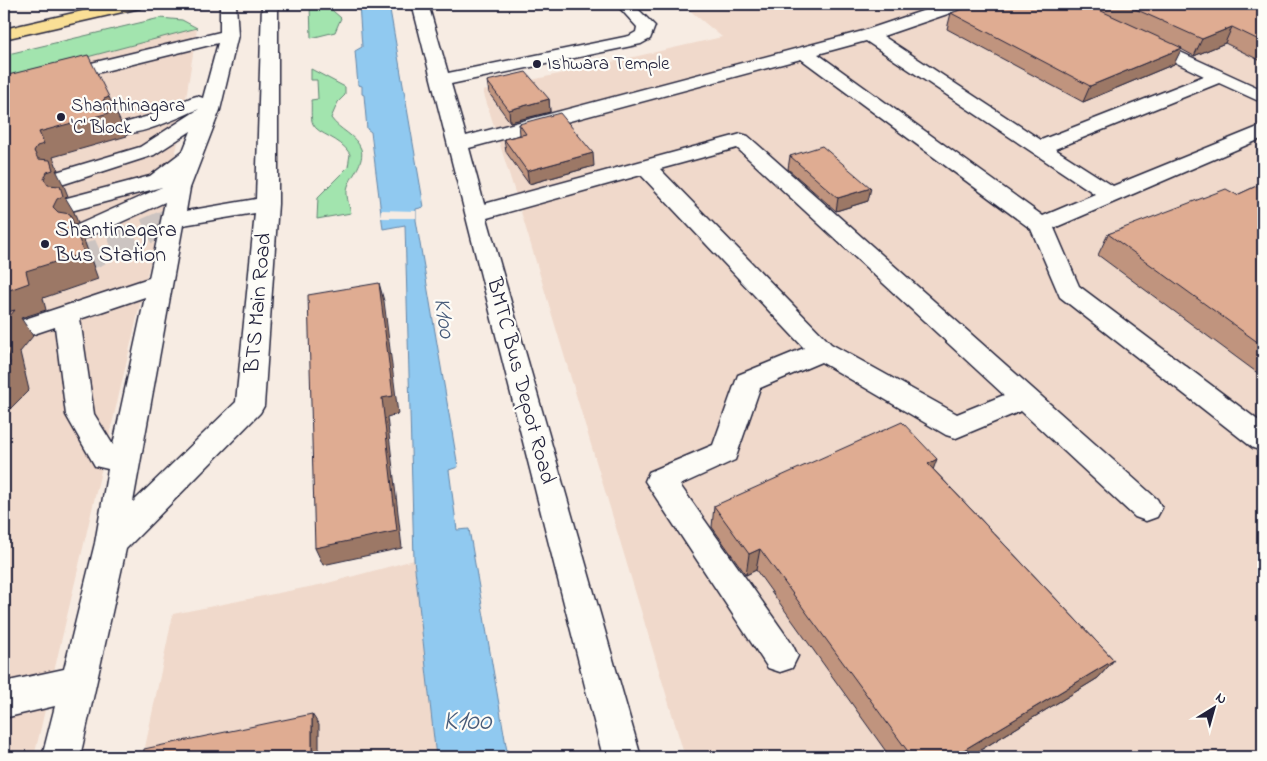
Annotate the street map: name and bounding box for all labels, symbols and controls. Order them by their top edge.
place label: Ishwara Temple [547,51,670,78]
marker: Ishwara Temple [531,58,543,70]
place label: Shanthinagara 'C' Block [71,93,185,142]
marker: Shanthinagara 'C' Block [55,111,67,123]
place label: Shantinagara Bus Station [54,215,177,272]
street label: BTS Main Road [237,232,281,375]
marker: Shantinagara Bus Station [39,238,51,250]
street label: BMTC Bus Depot Road [477,273,563,488]
water label: K100 [423,296,463,342]
north arrow [1190,684,1240,734]
text: N [1211,688,1231,710]
water label: K100 [443,701,493,743]

